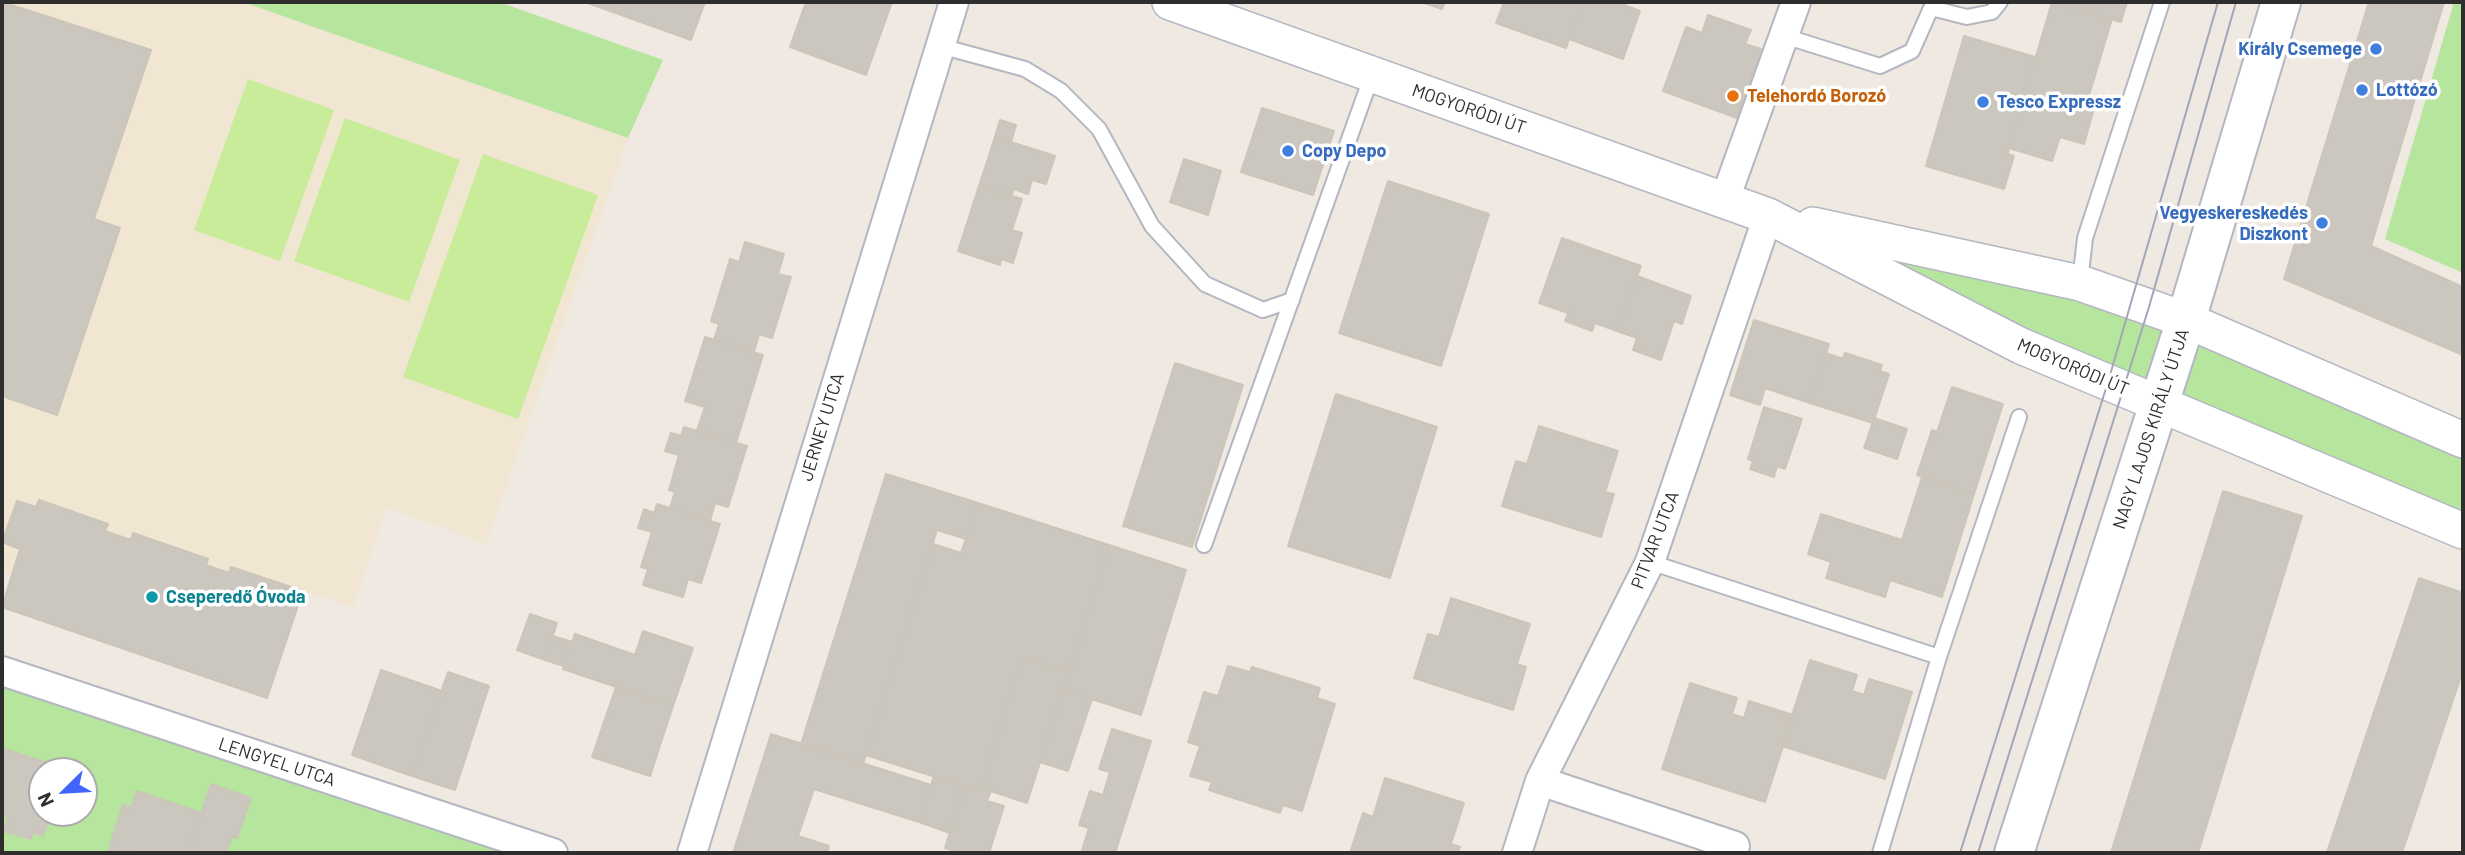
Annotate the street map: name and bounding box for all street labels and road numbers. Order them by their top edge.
street label: MOGYORÓDI ÚT [1409,79,1529,139]
street label: NAGY LAJOS KIRÁLY ÚTJA [2108,326,2194,532]
street label: MOGYORÓDI ÚT [2014,334,2132,400]
street label: JERNEY UTCA [795,370,849,484]
street label: PITVAR UTCA [1626,488,1684,592]
street label: LENGYEL UTCA [216,733,338,791]

